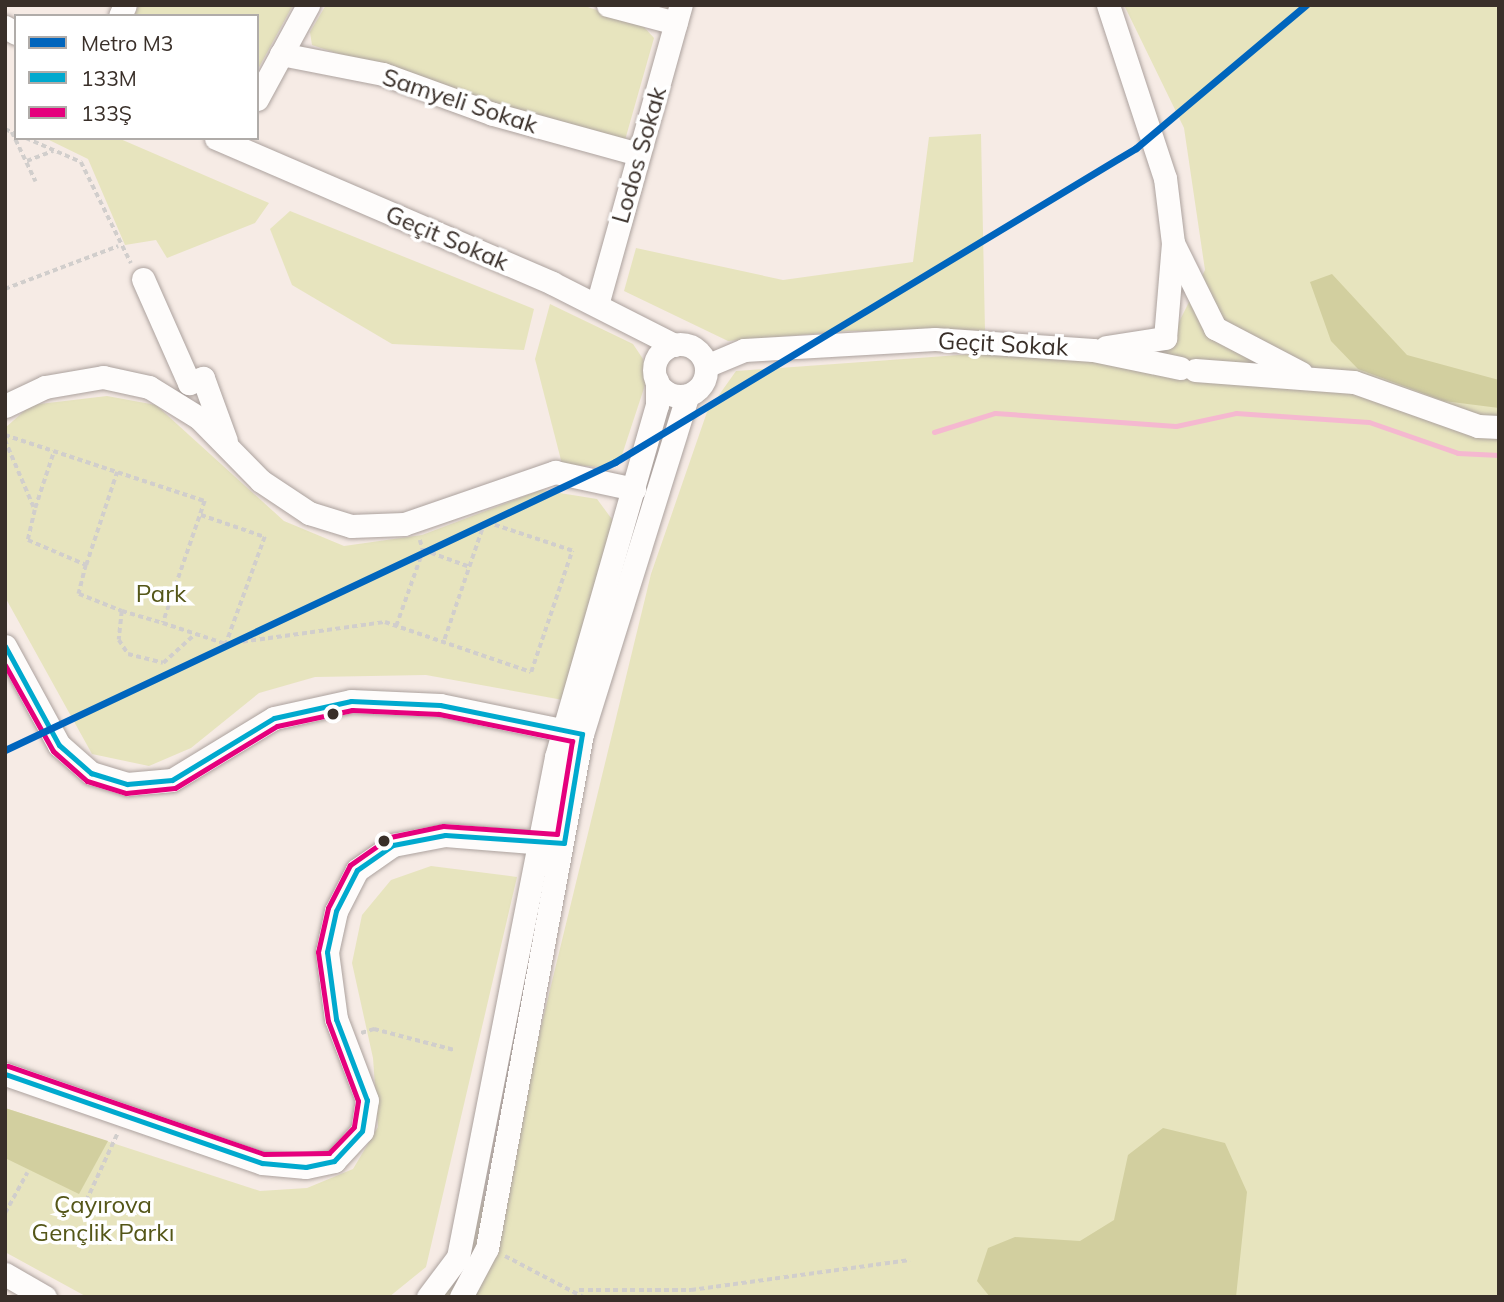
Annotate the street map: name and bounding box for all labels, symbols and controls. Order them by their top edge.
legend [14,14,259,140]
text: Metro M3 [81,30,173,56]
street label: Samyeli Sokak [379,62,541,140]
text: 133M [81,65,137,91]
street label: Lodos Sokak [606,83,672,227]
text: 133Ş [81,100,132,126]
street label: Geçit Sokak [381,199,513,277]
street label: Geçit Sokak [937,326,1069,362]
park label: Park [136,580,186,608]
unlabelled marker [326,707,340,721]
unlabelled marker [377,834,391,848]
park label: Çayırova Gençlik Parkı [32,1191,174,1247]

